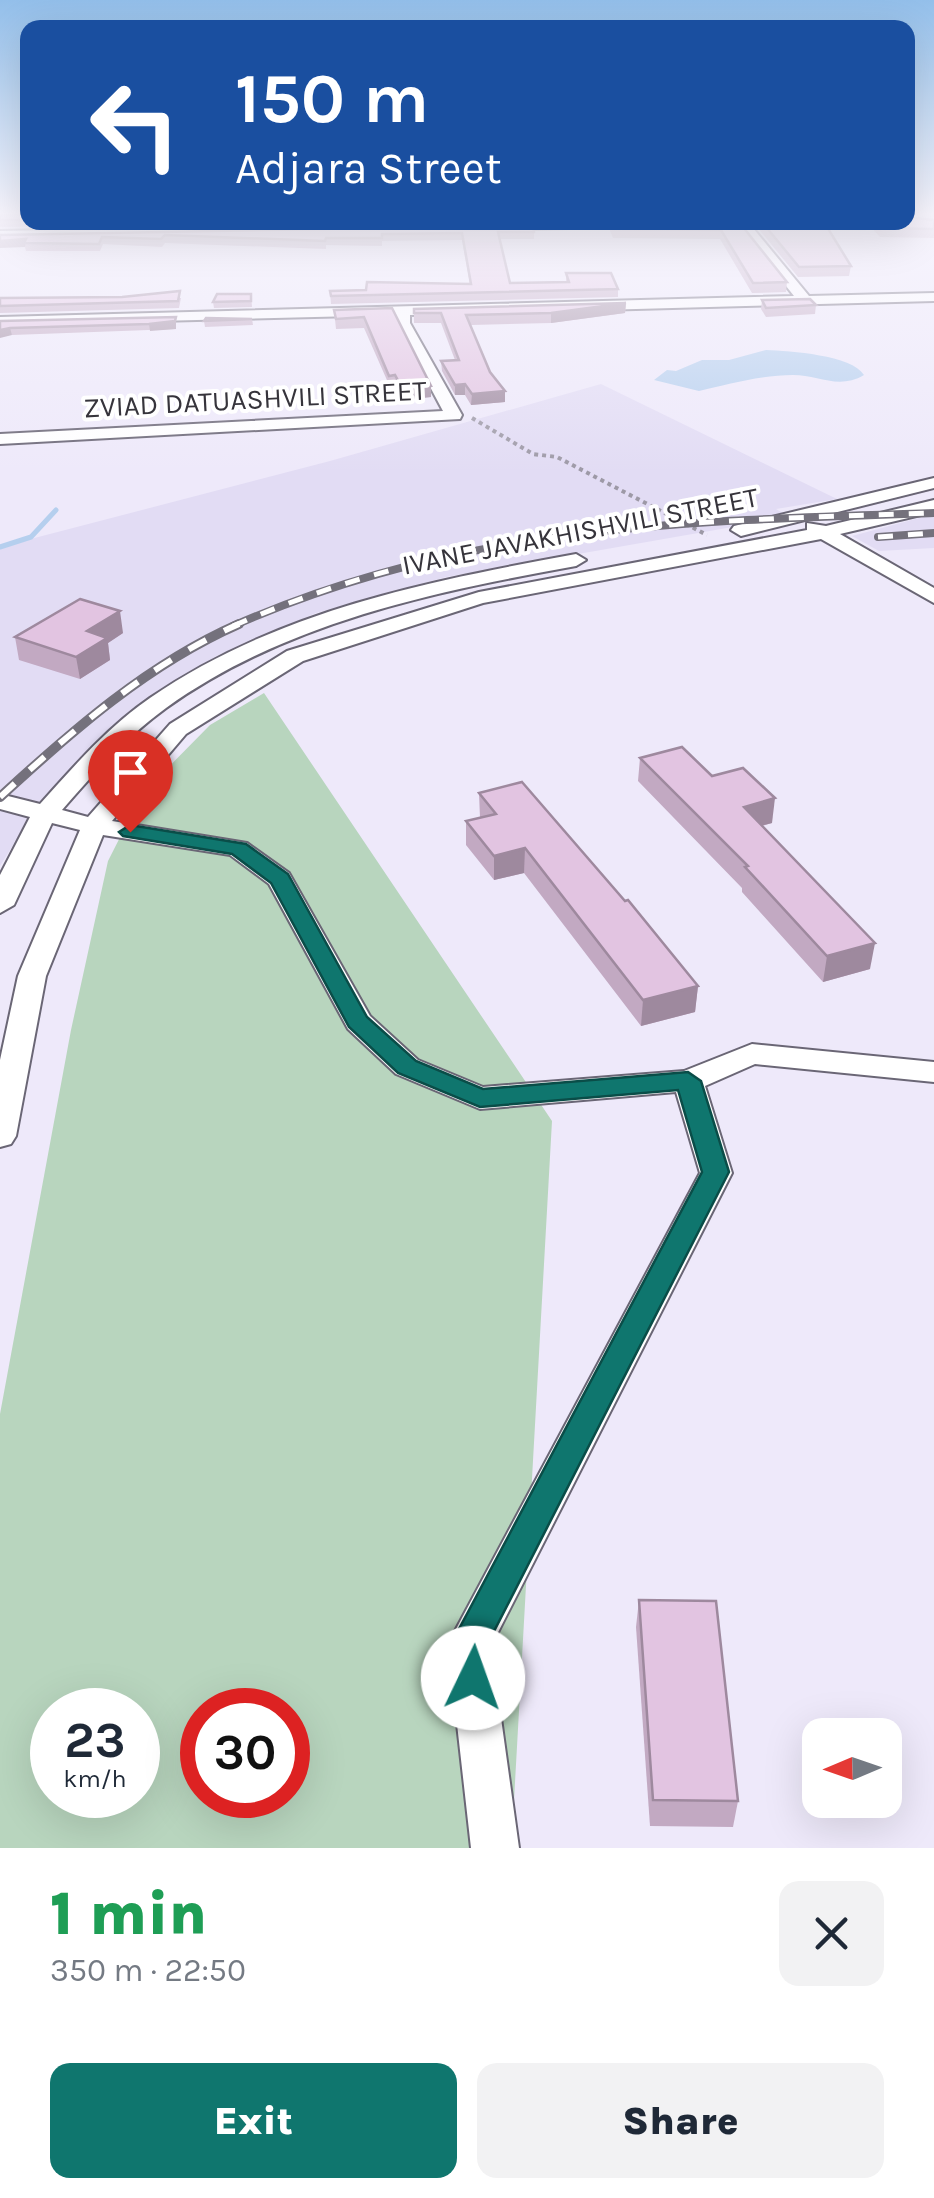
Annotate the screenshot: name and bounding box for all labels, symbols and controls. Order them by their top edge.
text: 150 m [235,58,429,140]
icon: left [70,60,200,190]
text: Adjara Street [235,142,502,194]
street label: ZVIAD DATUASHVILI STREET [83,374,427,424]
street label: IVANE JAVAKHISHVILI STREET [399,480,761,582]
pin [88,730,173,833]
icon: arrive [103,745,158,800]
position arrow [421,1626,525,1730]
speed limit sign: 30 [180,1688,310,1818]
text: 23 [64,1711,126,1770]
north arrow [802,1718,902,1818]
map controls [802,1718,902,1818]
text: km/h [63,1764,127,1793]
text: 1 min [50,1879,207,1949]
button: close [779,1881,884,1986]
text: 350 m · 22:50 [50,1952,246,1989]
button: Exit [50,2063,457,2178]
button: Share [477,2063,884,2178]

